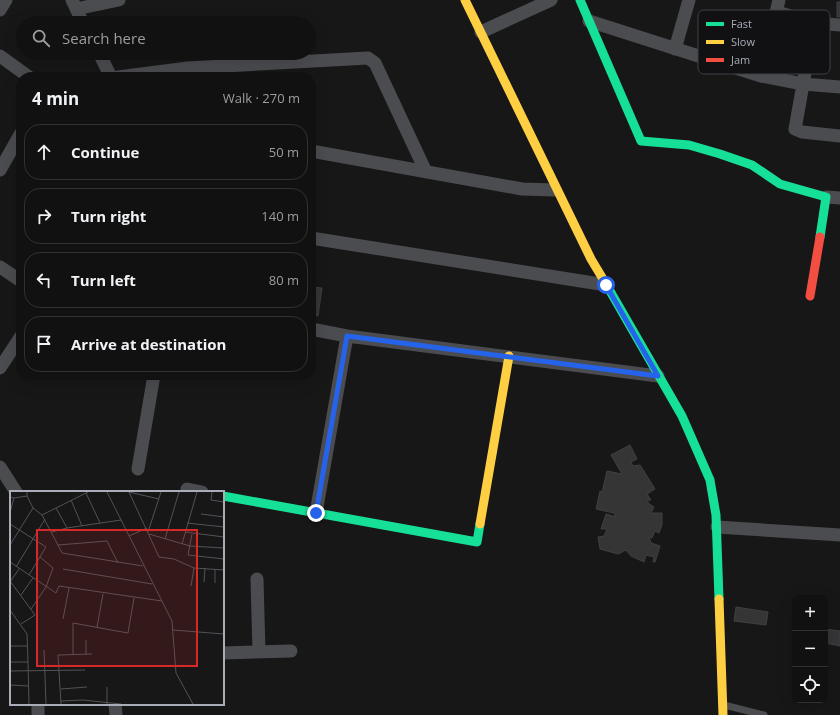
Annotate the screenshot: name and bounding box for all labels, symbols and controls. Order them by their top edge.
legend [698,10,830,74]
search box [16,16,316,60]
text: Fast [731,16,752,31]
icon: search [30,27,52,49]
text: Search here [62,28,146,48]
text: Slow [731,34,755,49]
text: Jam [730,52,750,67]
text: 4 min [32,87,79,110]
text: Walk · 270 m [223,89,300,107]
icon: ahead [33,141,55,163]
text: Continue [71,142,139,162]
text: 50 m [269,143,299,161]
icon: right [33,205,55,227]
text: Turn right [71,206,146,226]
text: 140 m [261,207,299,225]
icon: left [33,269,55,291]
text: Turn left [71,270,136,290]
text: 80 m [269,271,299,289]
route start [597,276,615,294]
icon: arrive [33,333,55,355]
text: Arrive at destination [71,334,226,354]
inset map [10,491,224,705]
route end [307,504,325,522]
map controls [792,595,828,703]
button: + [792,595,828,631]
button: − [792,631,828,667]
button: locate [792,667,828,703]

